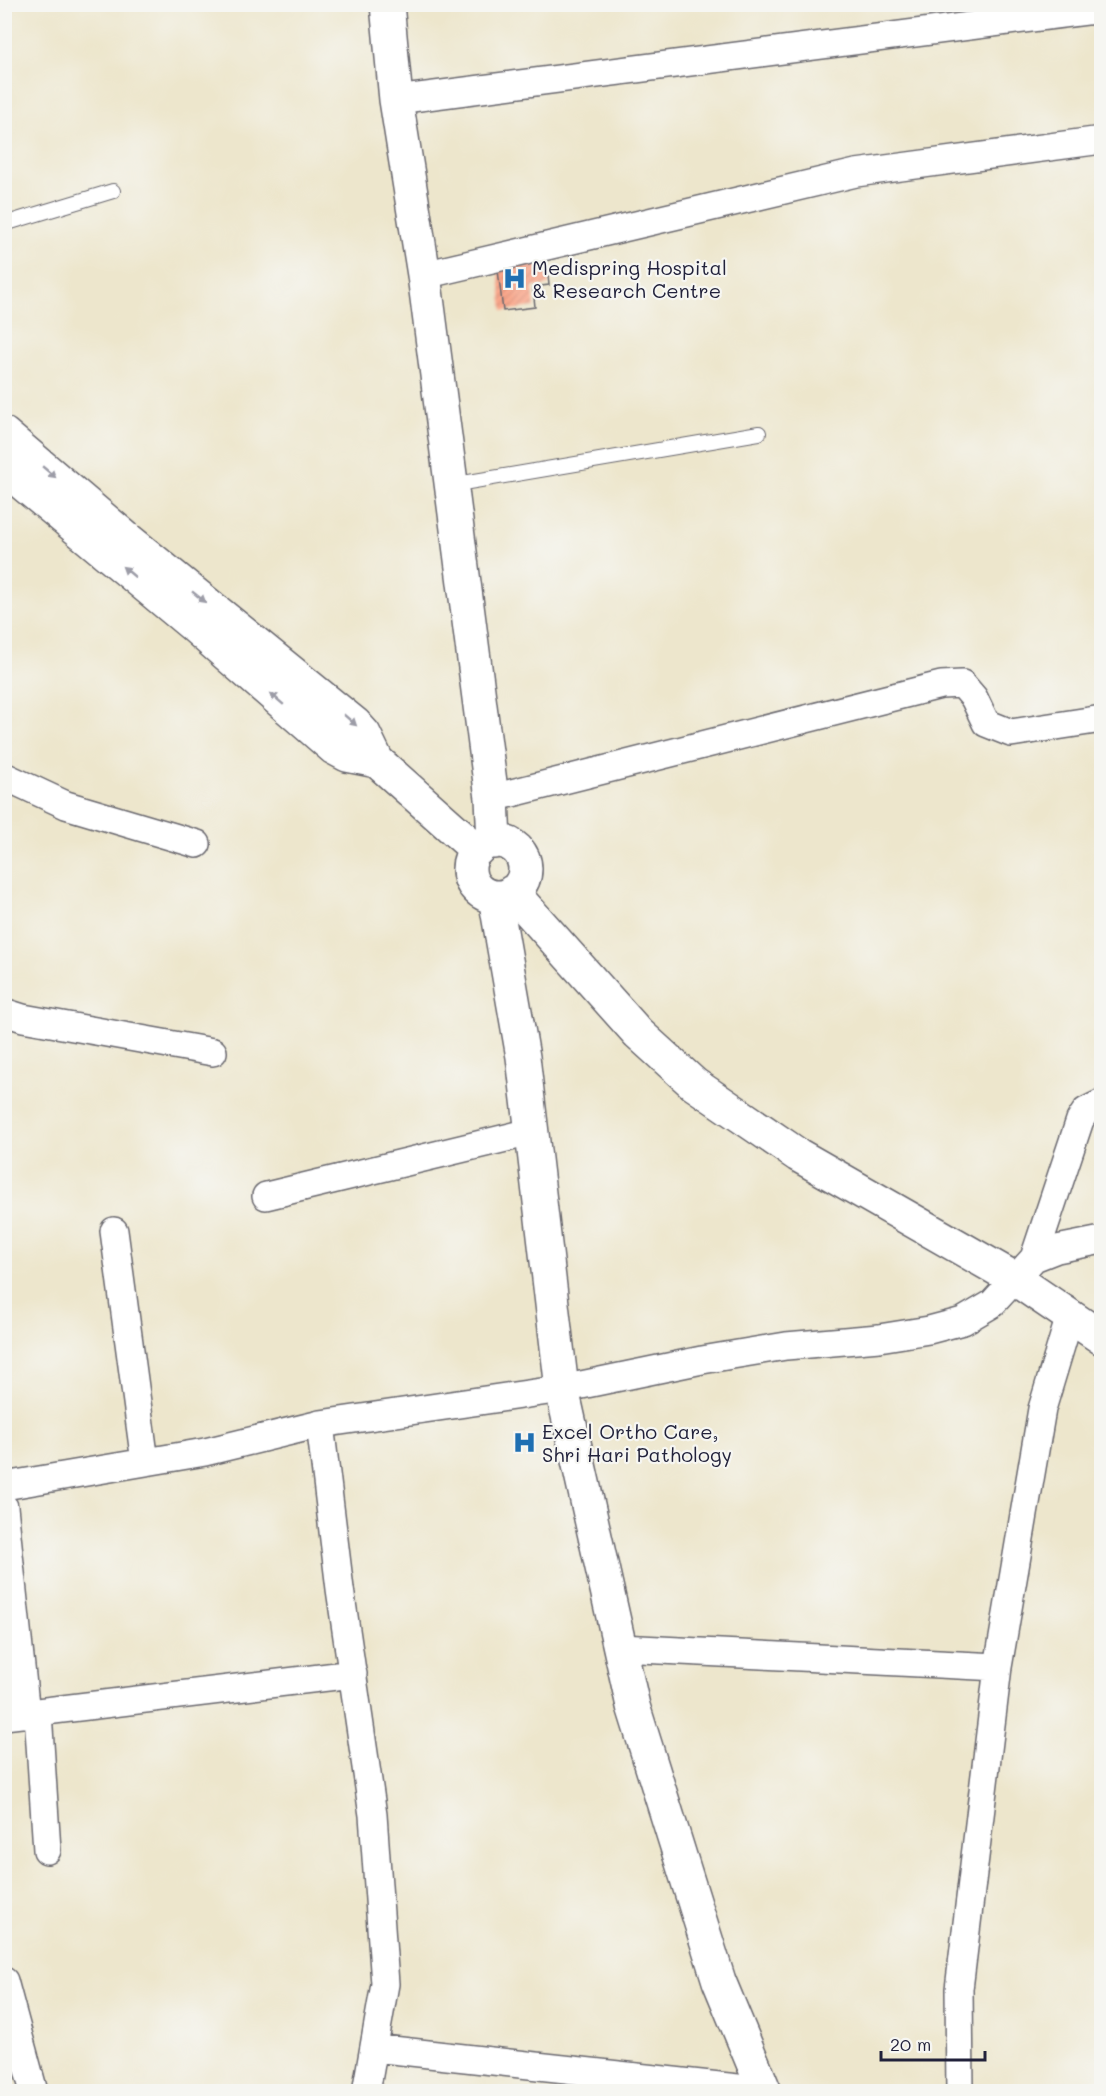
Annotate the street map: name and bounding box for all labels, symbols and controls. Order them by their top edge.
place label: Medispring Hospital & Research Centre [532,254,727,303]
hospital icon: Medispring Hospital & Research Centre [501,266,527,292]
one-way arrow [41,465,56,478]
one-way arrow [122,566,137,579]
one-way arrow [191,590,206,603]
one-way arrow [269,692,285,705]
one-way arrow [342,713,357,726]
place label: Excel Ortho Care, Shri Hari Pathology [542,1418,732,1467]
hospital icon: Excel Ortho Care, Shri Hari Pathology [511,1430,537,1456]
scale bar [881,2024,984,2062]
text: 20 m [890,2032,931,2056]

